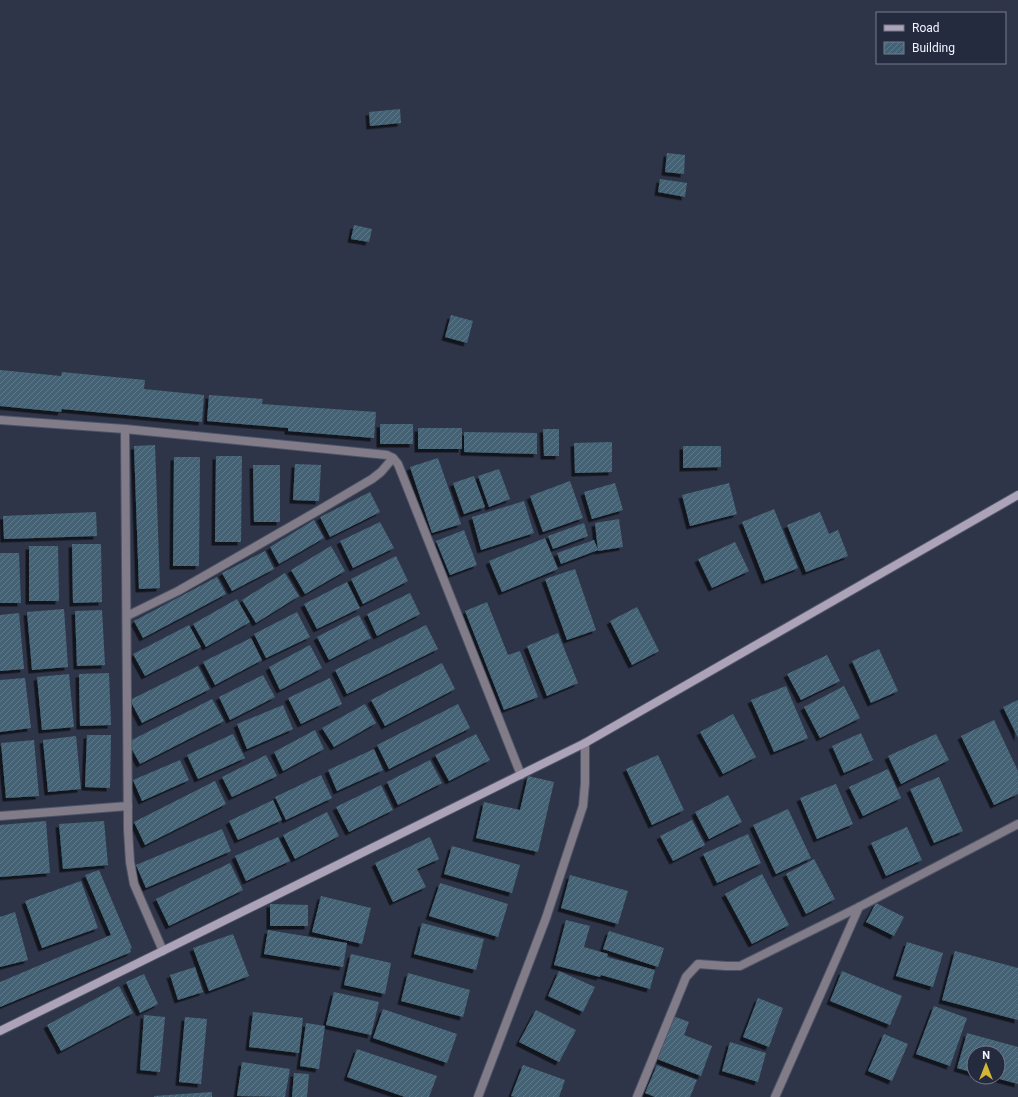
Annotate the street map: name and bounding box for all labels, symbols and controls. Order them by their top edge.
legend [876,12,1006,64]
text: Road [912,21,940,35]
text: Building [912,41,955,55]
north arrow [966,1045,1006,1085]
text: N [982,1049,990,1062]

